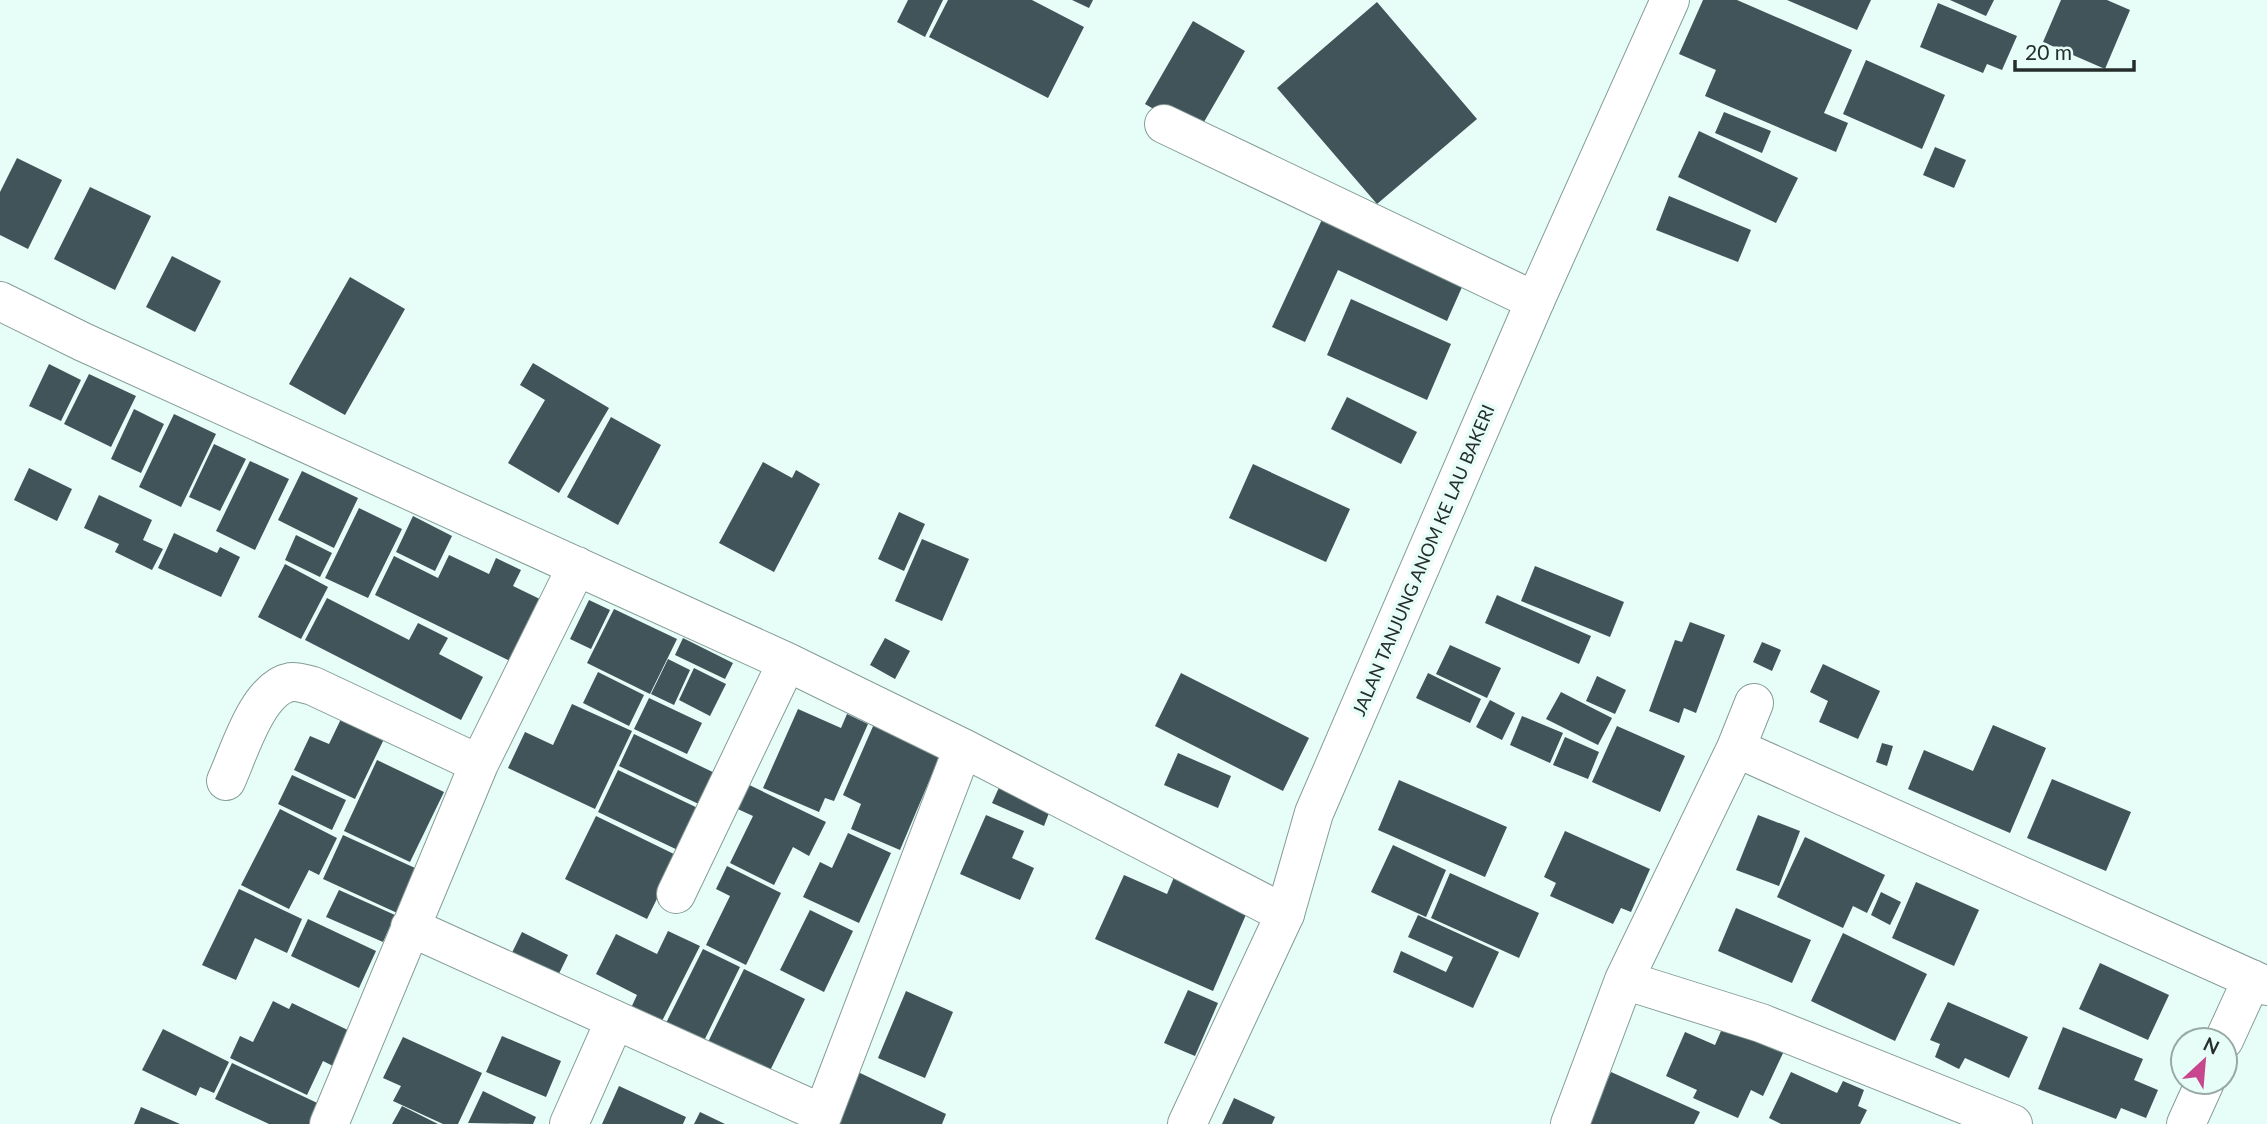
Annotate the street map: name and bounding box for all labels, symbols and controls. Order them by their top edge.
scale bar [2015,28,2134,72]
text: 20 m [2025,39,2072,64]
street label: JALAN TANJUNG ANOM KE LAU BAKERI [1347,401,1499,719]
north arrow [2169,1026,2239,1096]
text: N [2200,1032,2223,1059]

